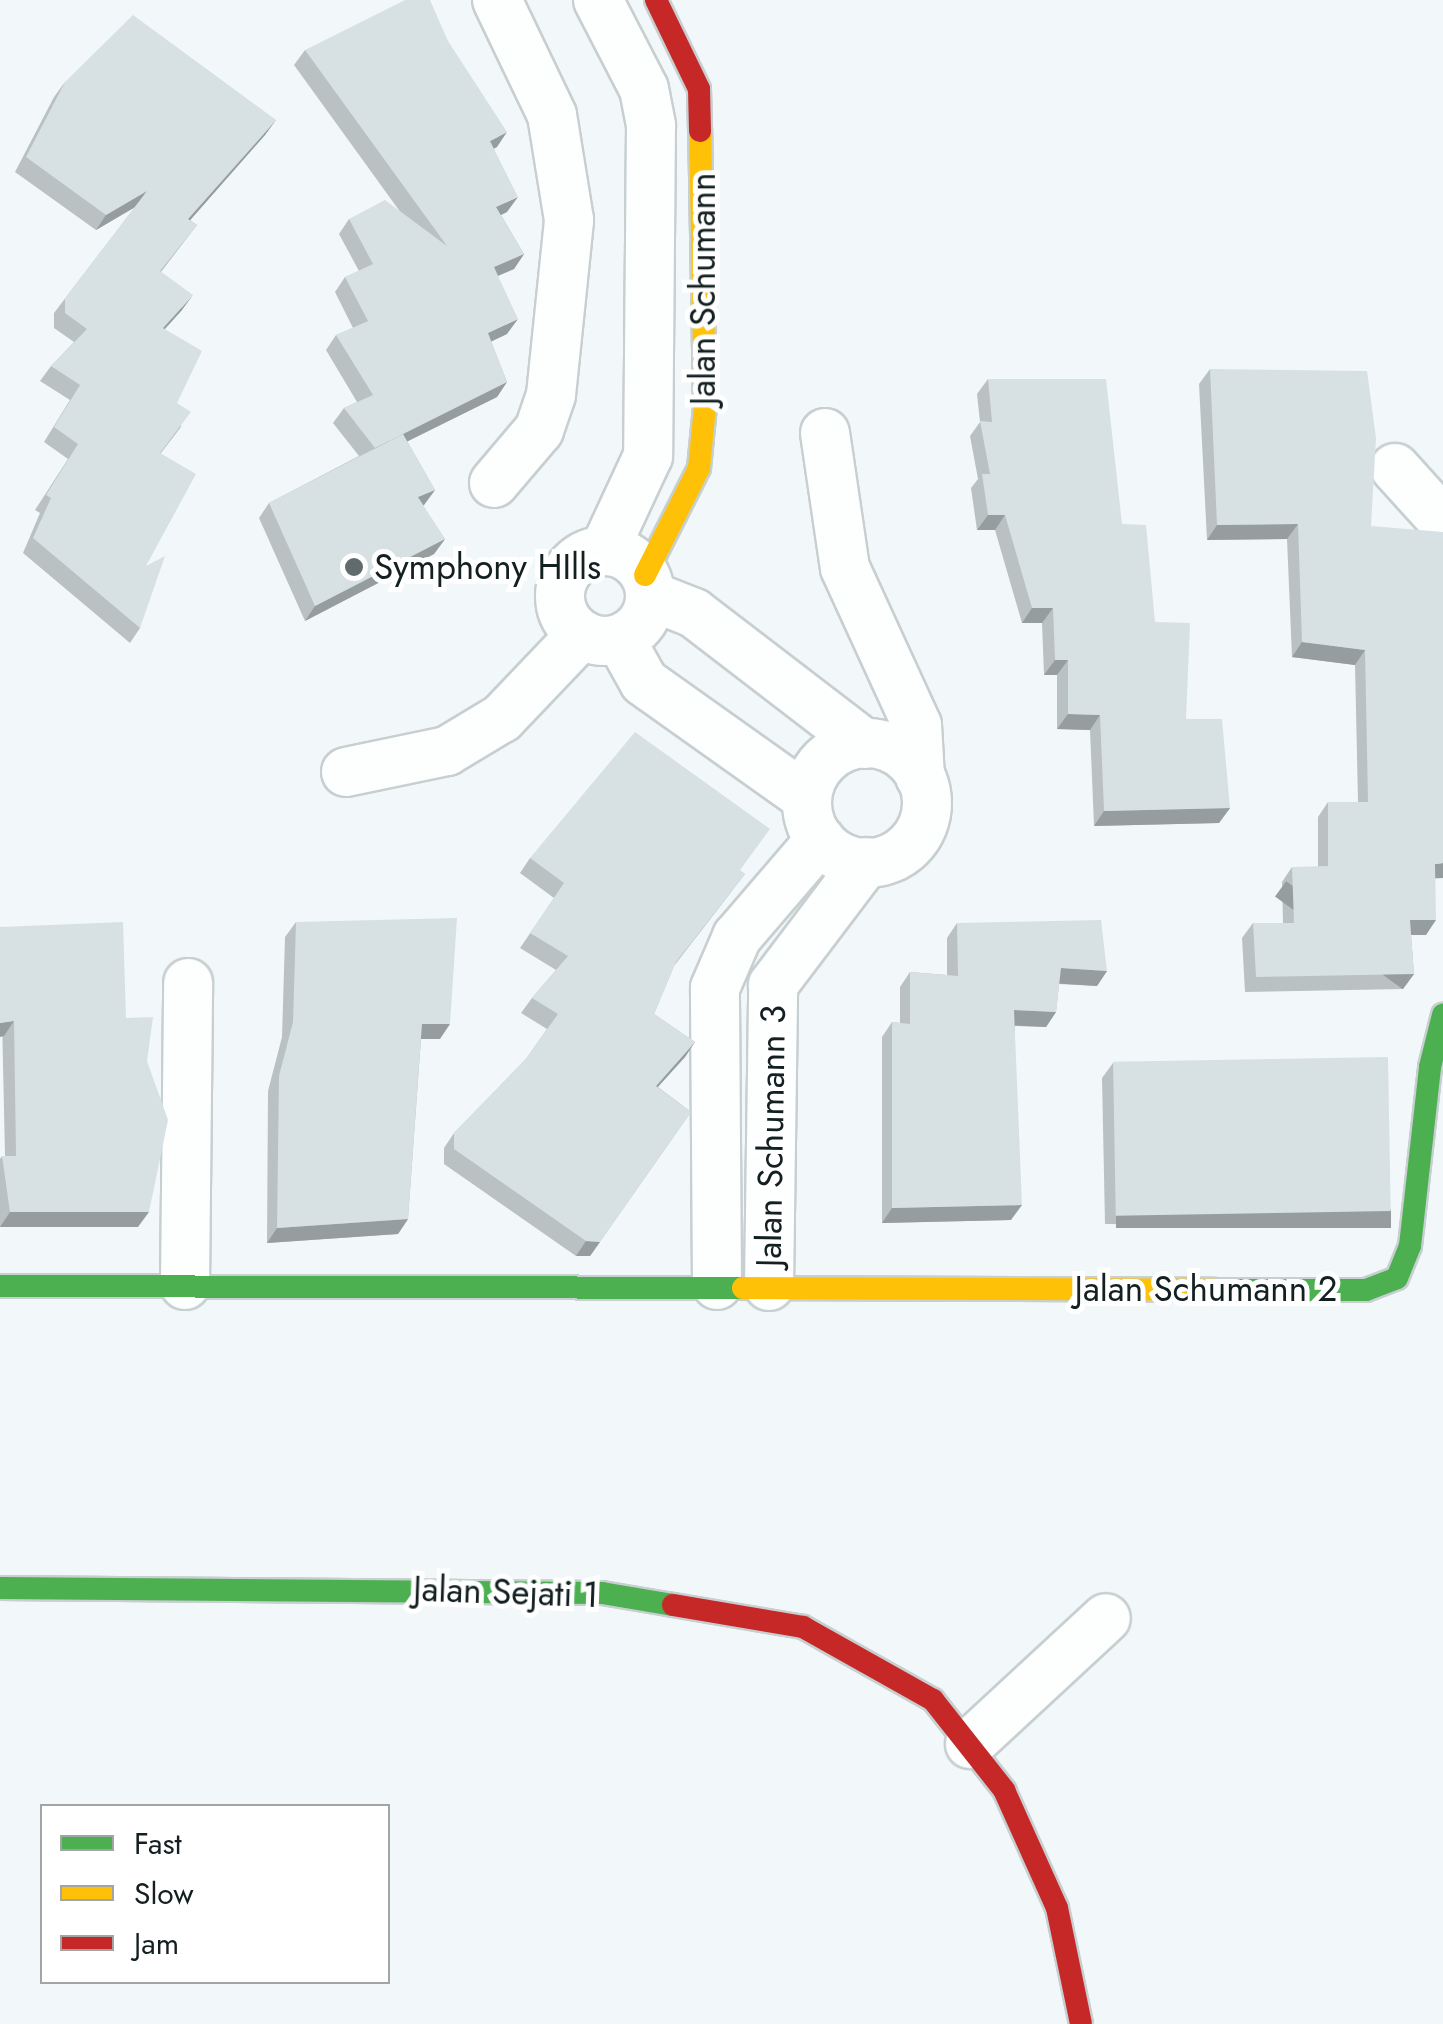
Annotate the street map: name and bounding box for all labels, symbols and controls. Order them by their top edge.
street label: Jalan Schumann [682,173,724,405]
place label: Symphony HIlls [374,546,601,588]
marker: Symphony HIlls [343,556,365,578]
street label: Jalan Schumann 3 [748,1005,794,1267]
street label: Jalan Schumann 2 [1075,1268,1337,1310]
street label: Jalan Sejati 1 [413,1568,599,1616]
legend [40,1804,390,1984]
text: Fast [134,1822,182,1865]
text: Slow [134,1872,194,1915]
text: Jam [134,1922,179,1965]

